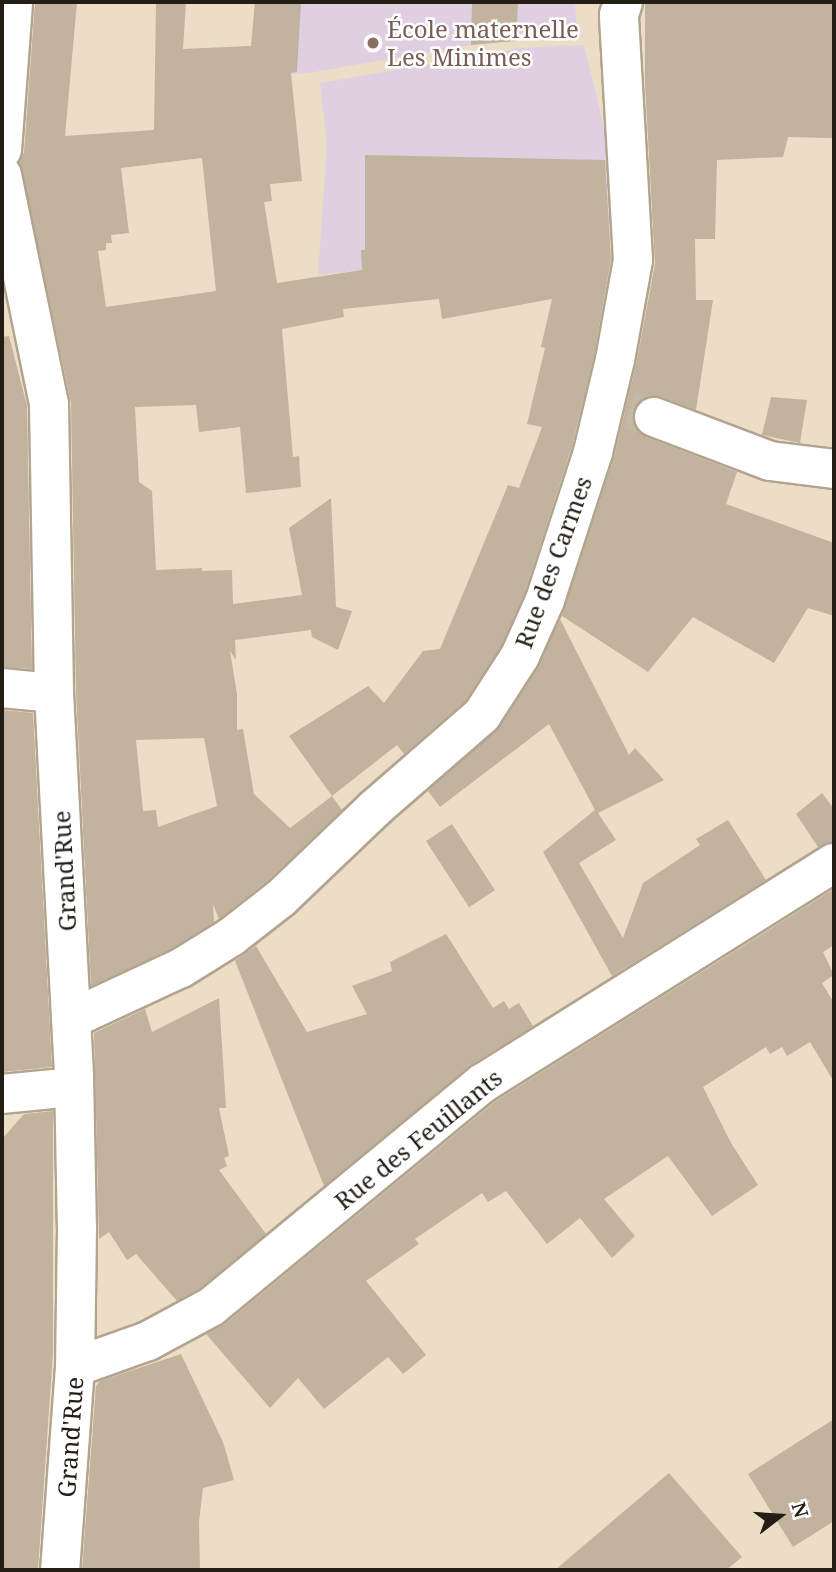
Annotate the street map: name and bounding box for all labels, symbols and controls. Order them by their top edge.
place label: École maternelle Les Minimes [387,15,579,71]
marker: École maternelle Les Minimes [365,35,381,51]
street label: Rue des Carmes [509,472,597,652]
street label: Grand'Rue [46,810,82,932]
street label: Rue des Feuillants [329,1063,507,1215]
street label: Grand'Rue [51,1376,89,1498]
north arrow [745,1481,815,1551]
text: N [785,1499,815,1521]

